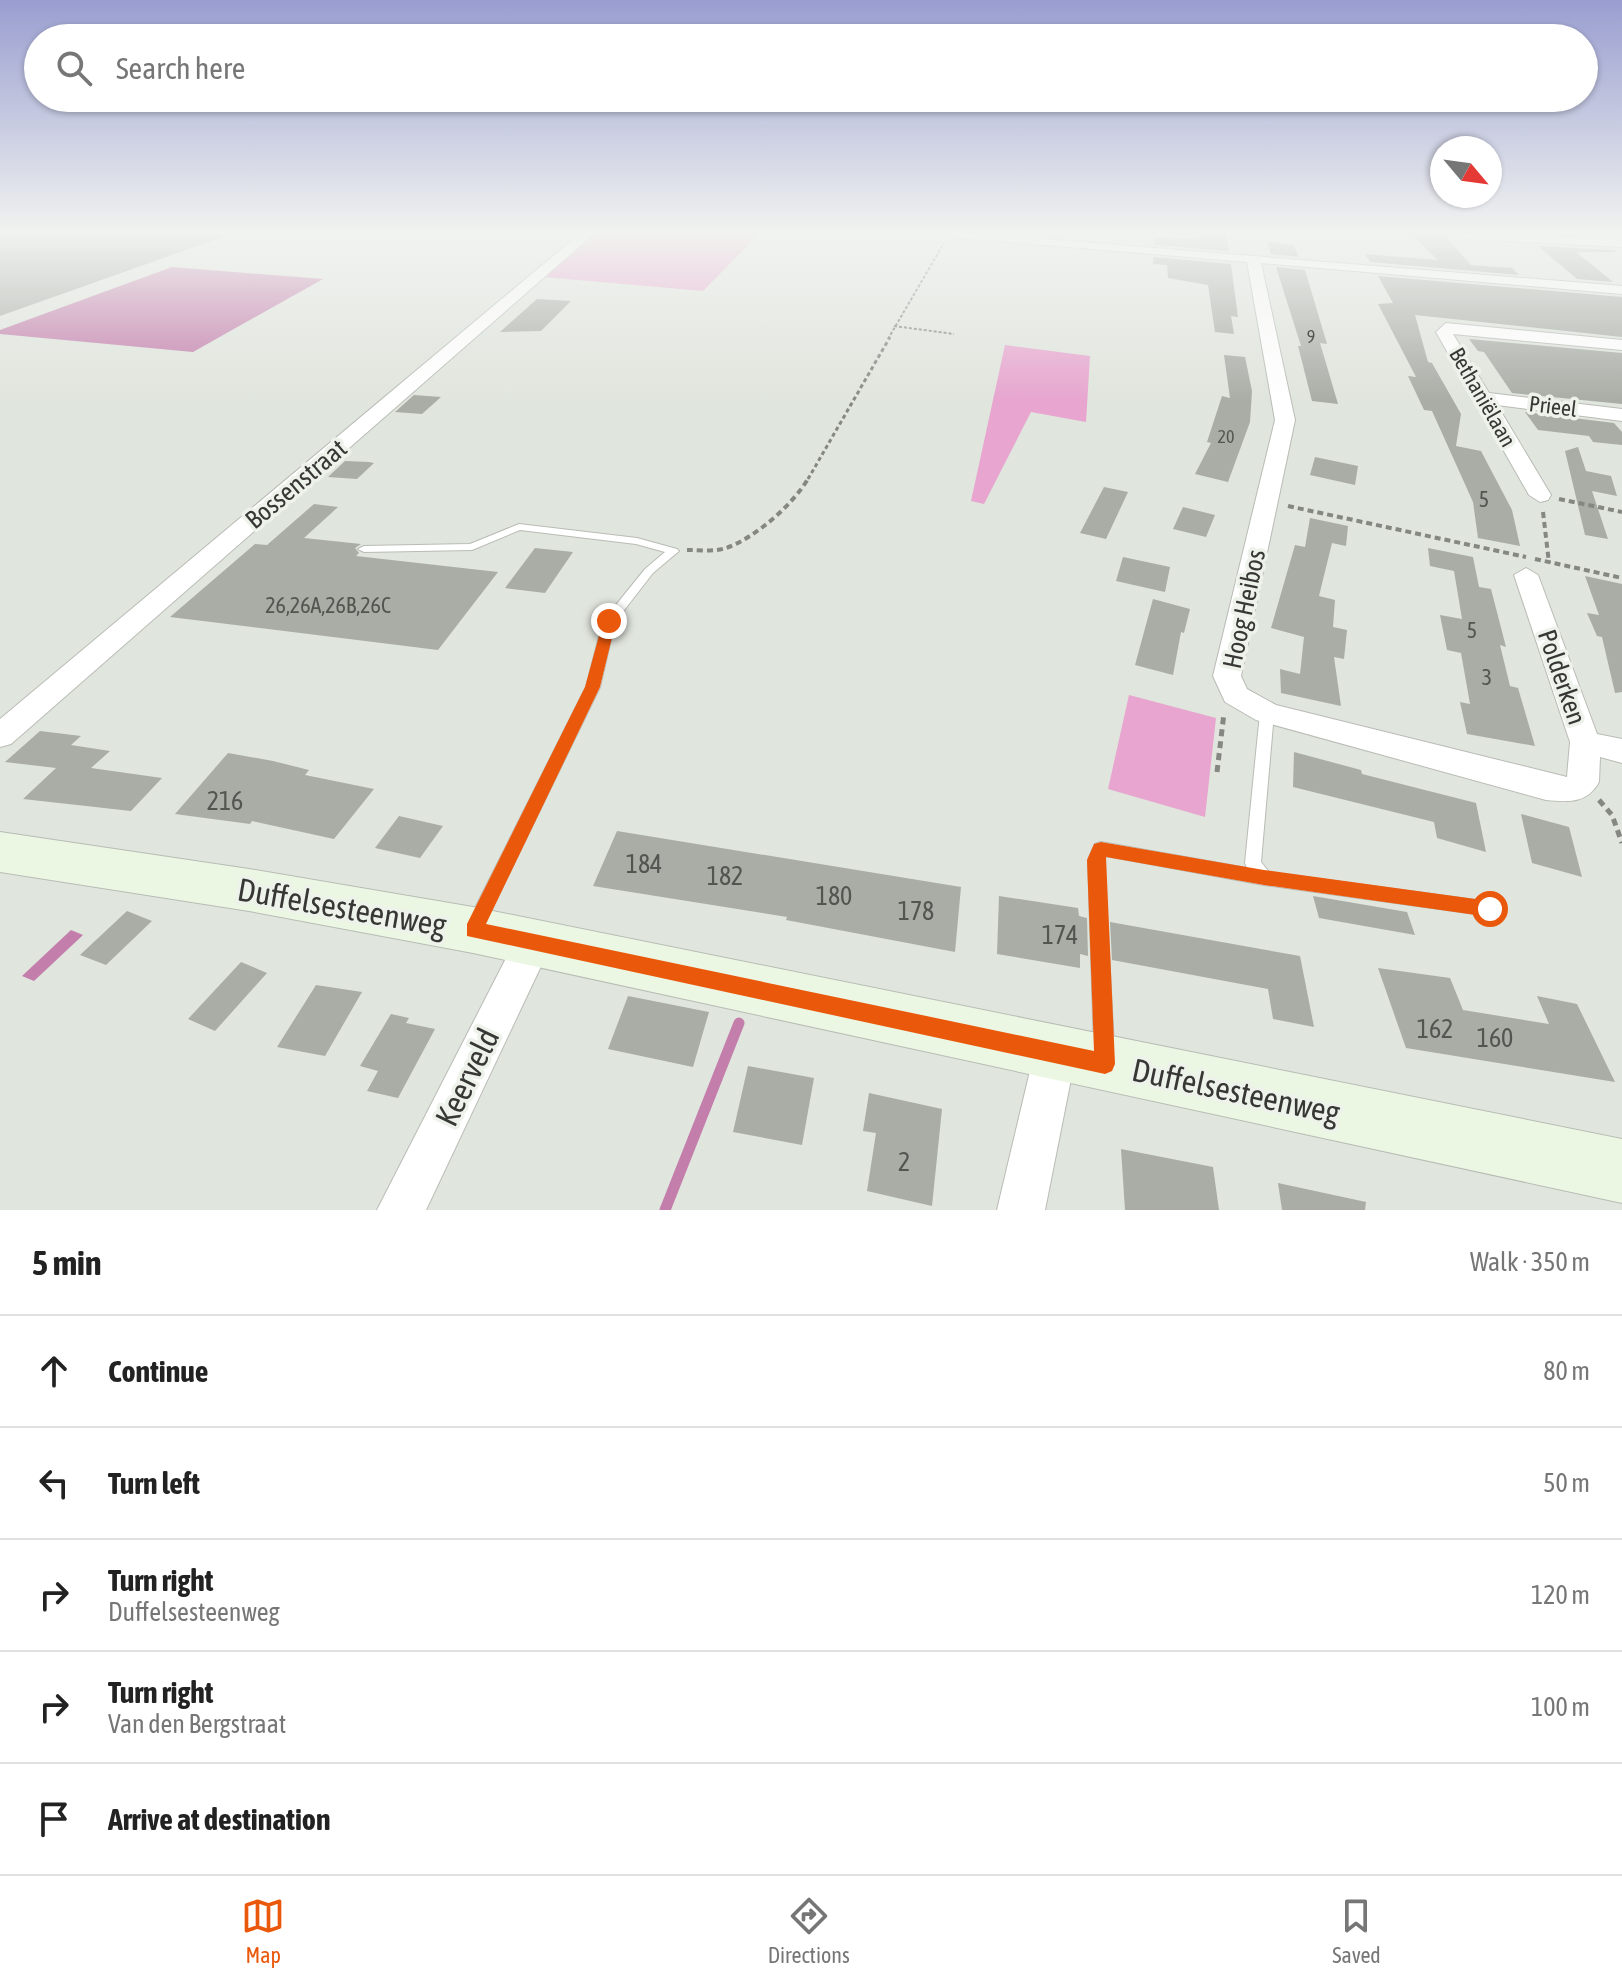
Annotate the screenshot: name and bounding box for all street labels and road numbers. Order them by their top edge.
street label: Bethaniëlaan [1444,343,1522,451]
street label: Prieel [1528,390,1579,422]
street label: Bossenstraat [239,433,353,535]
street label: Hoog Heibos [1217,547,1271,671]
street label: Polderken [1532,626,1592,728]
street label: Duffelsesteenweg [235,870,449,944]
street label: Keerveld [428,1022,506,1132]
street label: Duffelsesteenweg [1129,1051,1343,1131]

